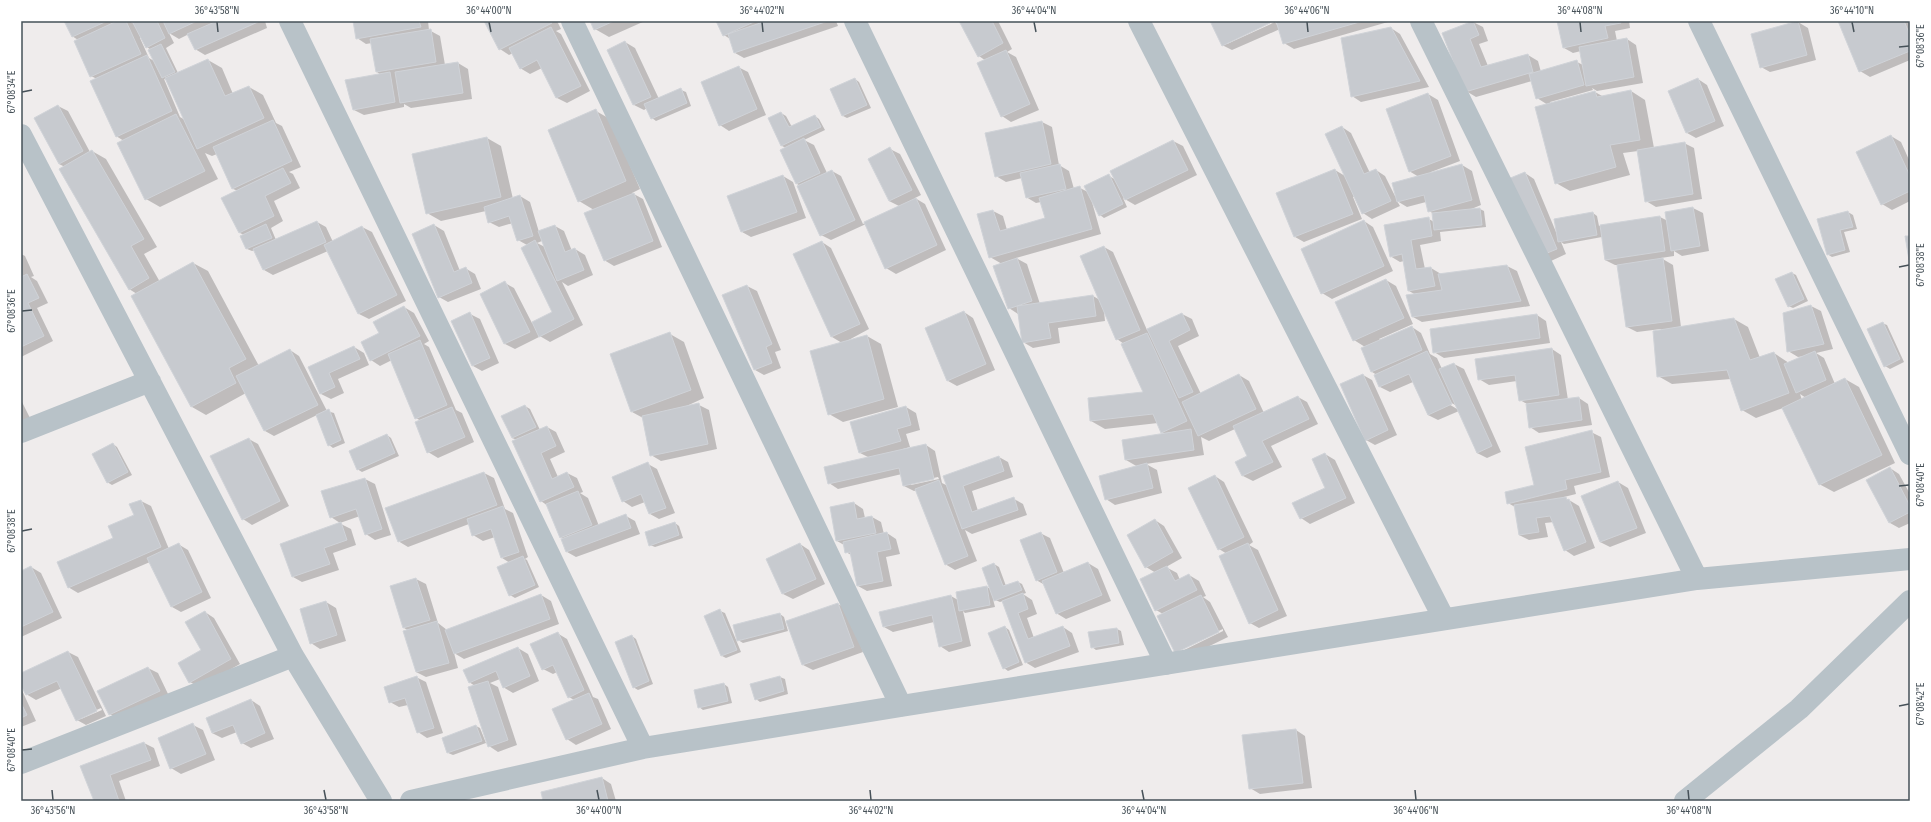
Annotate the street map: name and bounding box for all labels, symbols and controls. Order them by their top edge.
text: 36°43'58"N [195,5,239,17]
text: 36°44'00"N [466,5,512,17]
text: 36°44'02"N [740,5,784,17]
text: 36°44'04"N [1012,5,1056,17]
text: 36°44'06"N [1285,5,1329,17]
text: 36°44'08"N [1557,5,1603,17]
text: 36°44'10"N [1830,5,1874,17]
text: 67°08'36"E [1915,24,1927,68]
text: 67°08'34"E [6,70,18,113]
text: 67°08'38"E [1915,243,1927,287]
text: 67°08'36"E [6,289,18,333]
text: 67°08'40"E [1915,463,1927,507]
text: 67°08'38"E [6,509,18,553]
text: 67°08'42"E [1915,682,1927,725]
text: 67°08'40"E [6,728,18,772]
text: 36°43'56"N [31,805,75,817]
text: 36°43'58"N [304,805,348,817]
text: 36°44'00"N [576,805,622,817]
text: 36°44'02"N [849,805,893,817]
text: 36°44'04"N [1122,805,1166,817]
text: 36°44'06"N [1394,805,1438,817]
text: 36°44'08"N [1666,805,1712,817]

